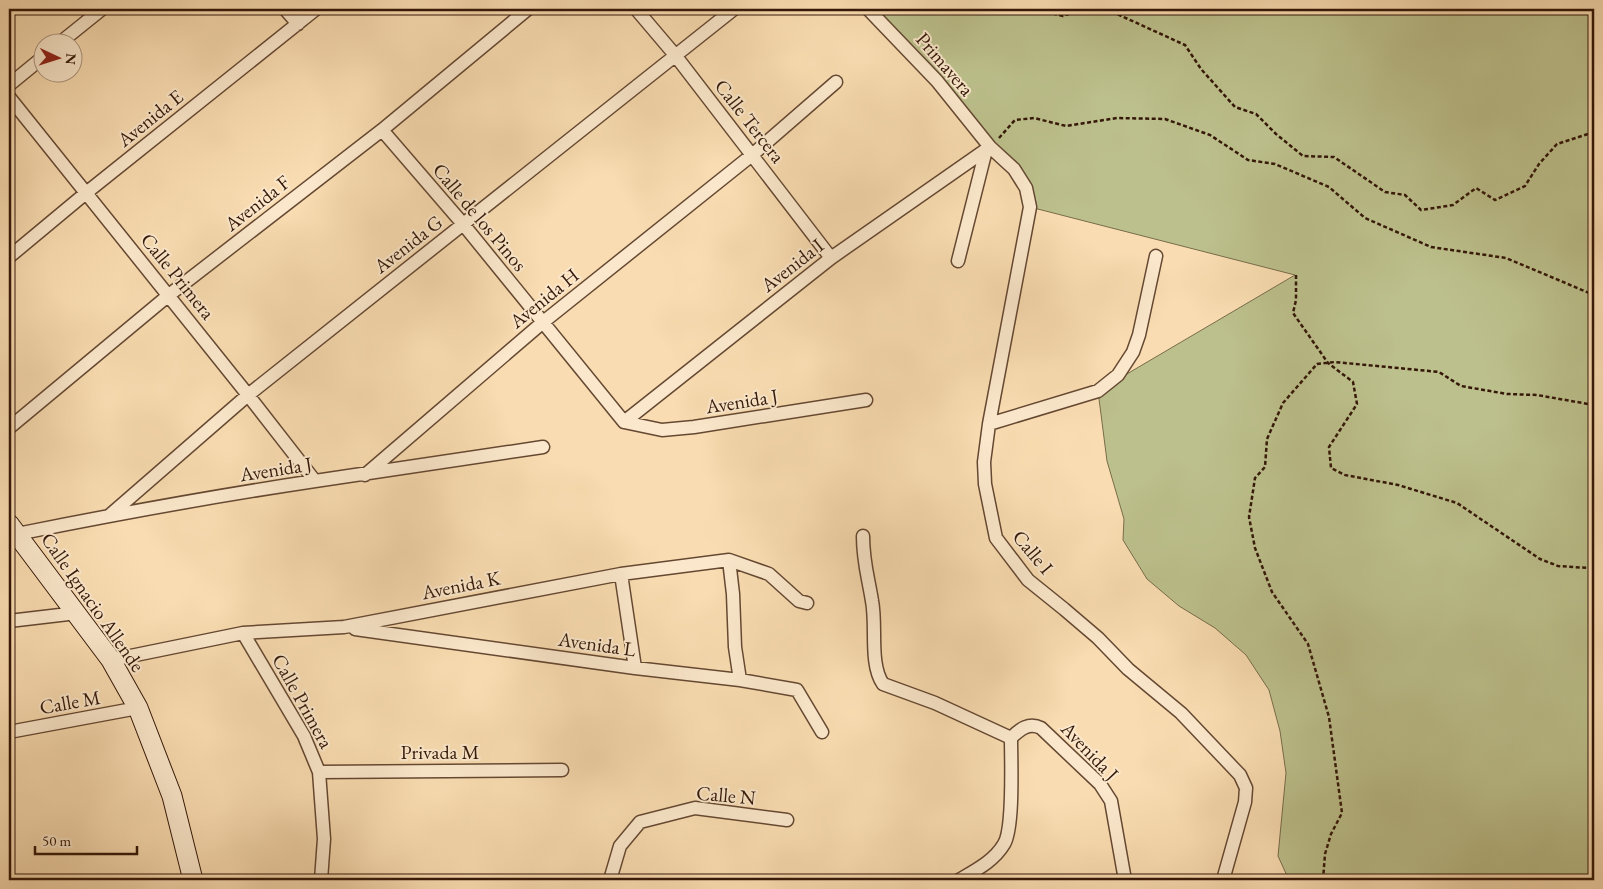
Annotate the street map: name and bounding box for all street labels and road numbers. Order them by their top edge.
street label: Primavera [910,27,980,101]
street label: Calle Tercera [709,74,791,168]
street label: Avenida E [111,84,188,153]
street label: Calle de los Pinos [427,157,533,277]
street label: Avenida F [218,169,295,237]
street label: Avenida G [367,209,448,280]
street label: Calle Primera [135,227,221,325]
street label: Avenida I [754,232,829,298]
street label: Avenida H [503,262,584,335]
street label: Avenida J [703,382,780,420]
street label: Avenida J [237,450,314,488]
street label: Calle I [1007,524,1059,580]
street label: Calle Ignacio Allende [35,527,151,677]
street label: Avenida K [418,565,503,606]
street label: Avenida L [556,626,638,662]
street label: Calle Primera [266,649,340,753]
street label: Calle M [37,684,103,720]
street label: Avenida J [1055,715,1125,786]
street label: Privada M [400,739,480,765]
street label: Calle N [695,779,757,811]

